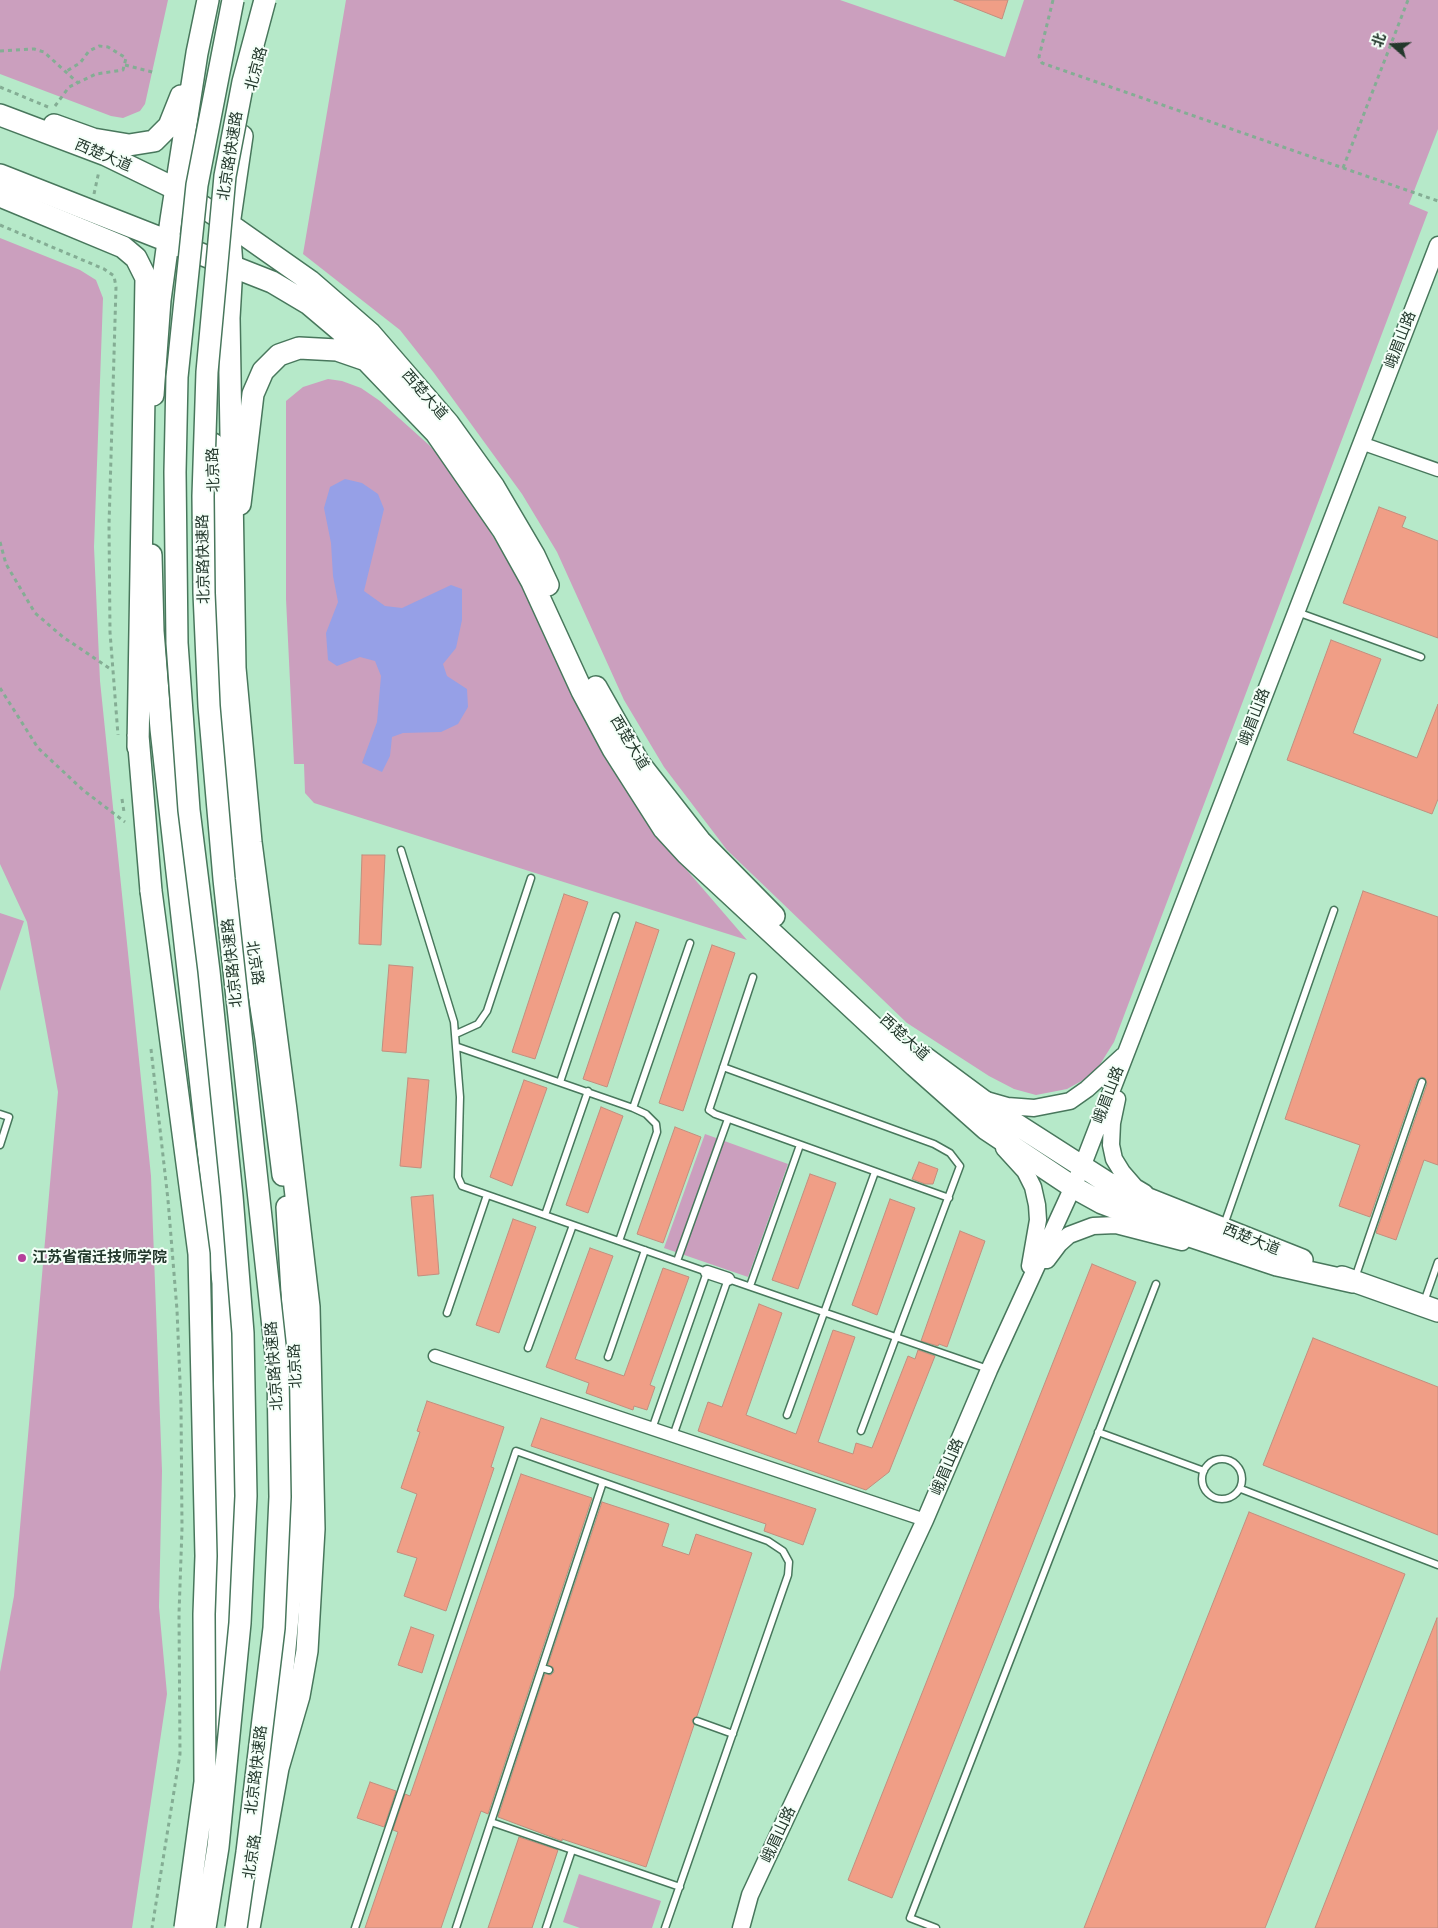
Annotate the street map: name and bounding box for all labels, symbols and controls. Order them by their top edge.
north arrow [1368,20,1418,70]
text: 北 [1368,31,1390,50]
street label: 北京路 [242,45,272,93]
street label: 北京路快速路 [215,110,247,202]
street label: 西楚大道 [72,136,134,176]
street label: 峨眉山路 [1382,309,1420,371]
street label: 西楚大道 [398,366,450,424]
street label: 北京路 [204,447,224,493]
street label: 北京路快速路 [194,514,214,604]
street label: 峨眉山路 [1236,686,1274,748]
street label: 西楚大道 [606,713,652,773]
street label: 北京路快速路 [219,917,247,1009]
street label: 北京路 [242,939,266,987]
street label: 西楚大道 [876,1011,932,1065]
street label: 峨眉山路 [1090,1064,1128,1126]
street label: 西楚大道 [1220,1220,1282,1260]
place label: 江苏省宿迁技师学院 [32,1249,167,1267]
marker: 江苏省宿迁技师学院 [16,1252,28,1264]
street label: 北京路快速路 [263,1320,287,1412]
street label: 北京路 [286,1343,306,1389]
street label: 峨眉山路 [928,1436,968,1498]
street label: 北京路快速路 [243,1724,271,1816]
street label: 峨眉山路 [758,1804,800,1866]
street label: 北京路 [241,1833,265,1881]

